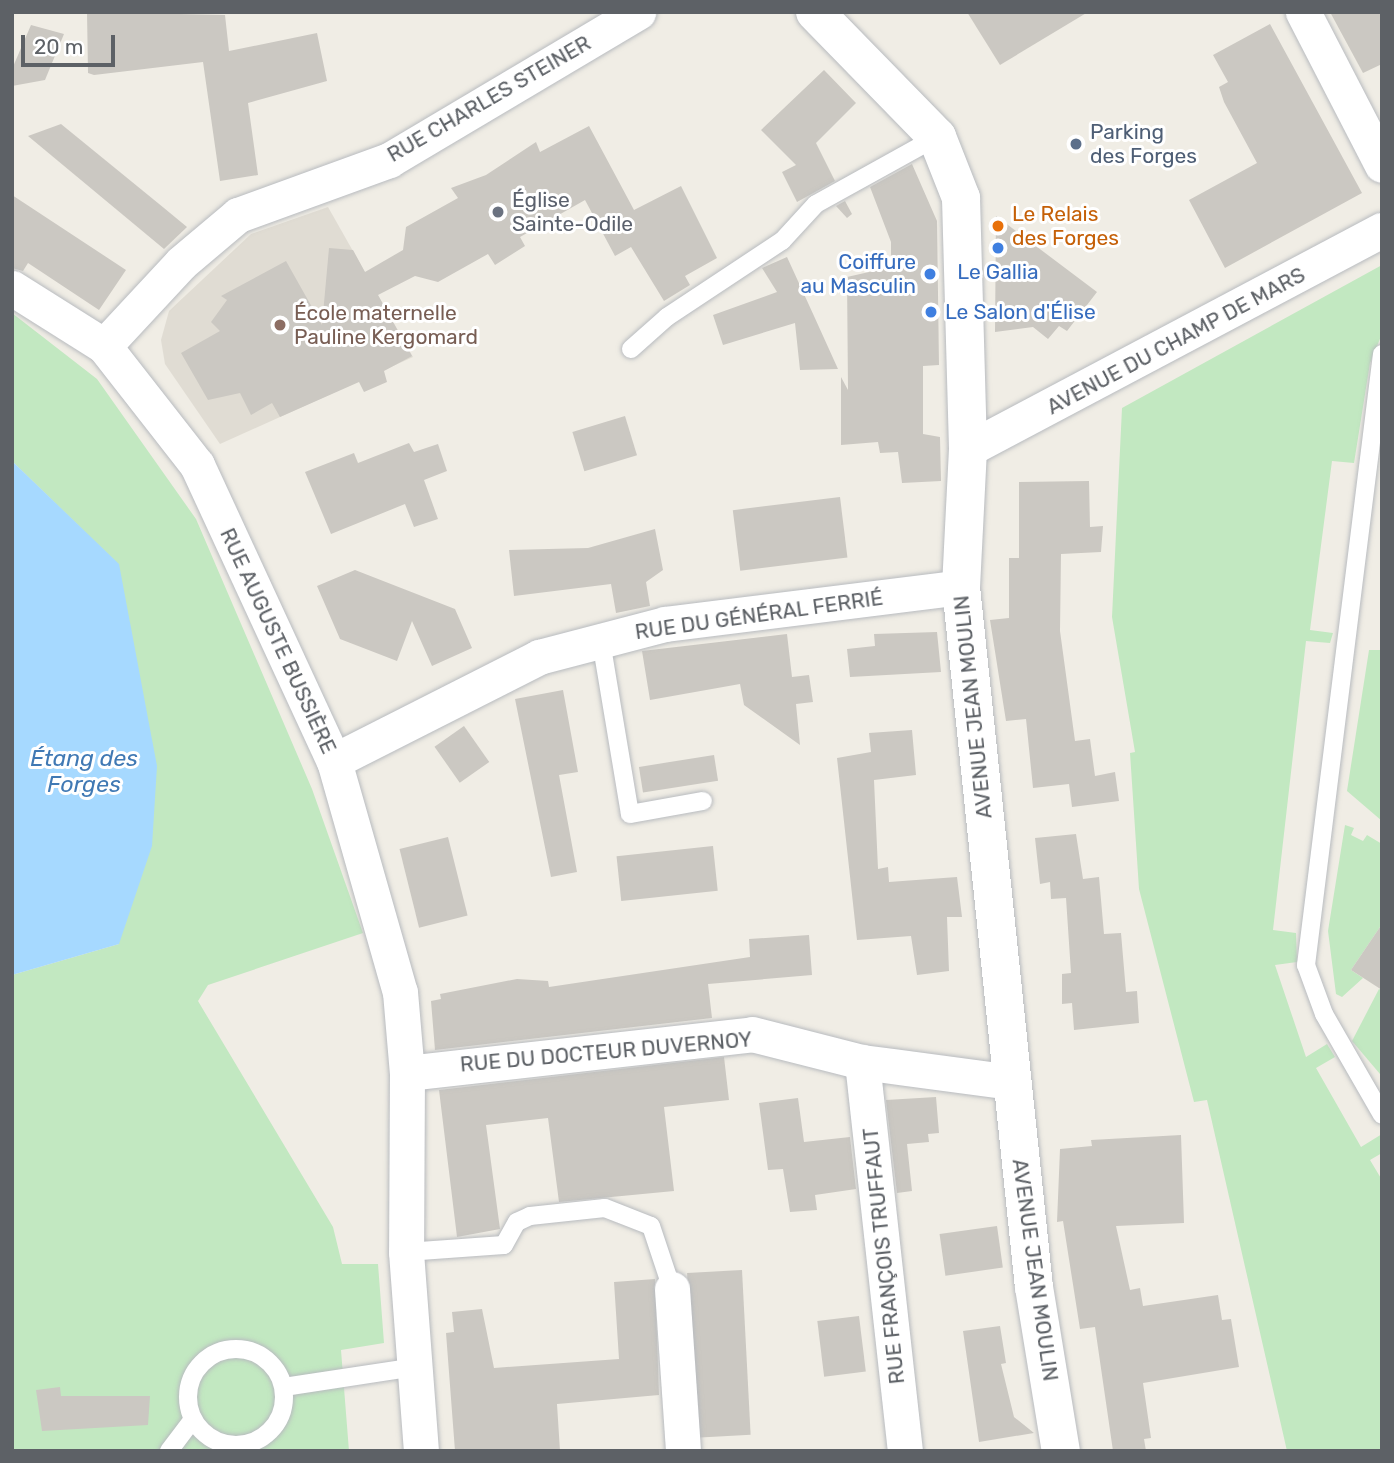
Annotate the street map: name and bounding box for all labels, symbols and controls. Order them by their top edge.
scale bar [24,21,119,65]
street label: RUE CHARLES STEINER [383,30,595,168]
text: 20 m [34,34,83,59]
place label: Parking des Forges [1090,119,1197,169]
marker: Parking des Forges [1068,136,1084,152]
place label: Église Sainte-Odile [512,187,633,237]
place label: Le Relais des Forges [1012,201,1119,251]
marker: Église Sainte-Odile [490,204,506,220]
marker: Le Relais des Forges [990,218,1006,234]
marker: Le Gallia [990,240,1006,256]
place label: Coiffure au Masculin [801,249,916,299]
place label: Le Gallia [957,259,1039,285]
street label: AVENUE DU CHAMP DE MARS [1042,262,1310,420]
marker: Coiffure au Masculin [922,266,938,282]
place label: Le Salon d'Élise [945,299,1096,325]
place label: École maternelle Pauline Kergomard [294,300,478,350]
marker: Le Salon d'Élise [923,304,939,320]
marker: École maternelle Pauline Kergomard [272,317,288,333]
street label: RUE AUGUSTE BUSSIÈRE [214,524,342,758]
street label: RUE DU GÉNÉRAL FERRIÉ [633,585,885,645]
street label: AVENUE JEAN MOULIN [949,594,997,820]
water label: Étang des Forges [30,744,138,798]
street label: RUE DU DOCTEUR DUVERNOY [459,1027,753,1077]
street label: RUE FRANÇOIS TRUFFAUT [858,1126,910,1386]
street label: AVENUE JEAN MOULIN [1007,1157,1063,1383]

